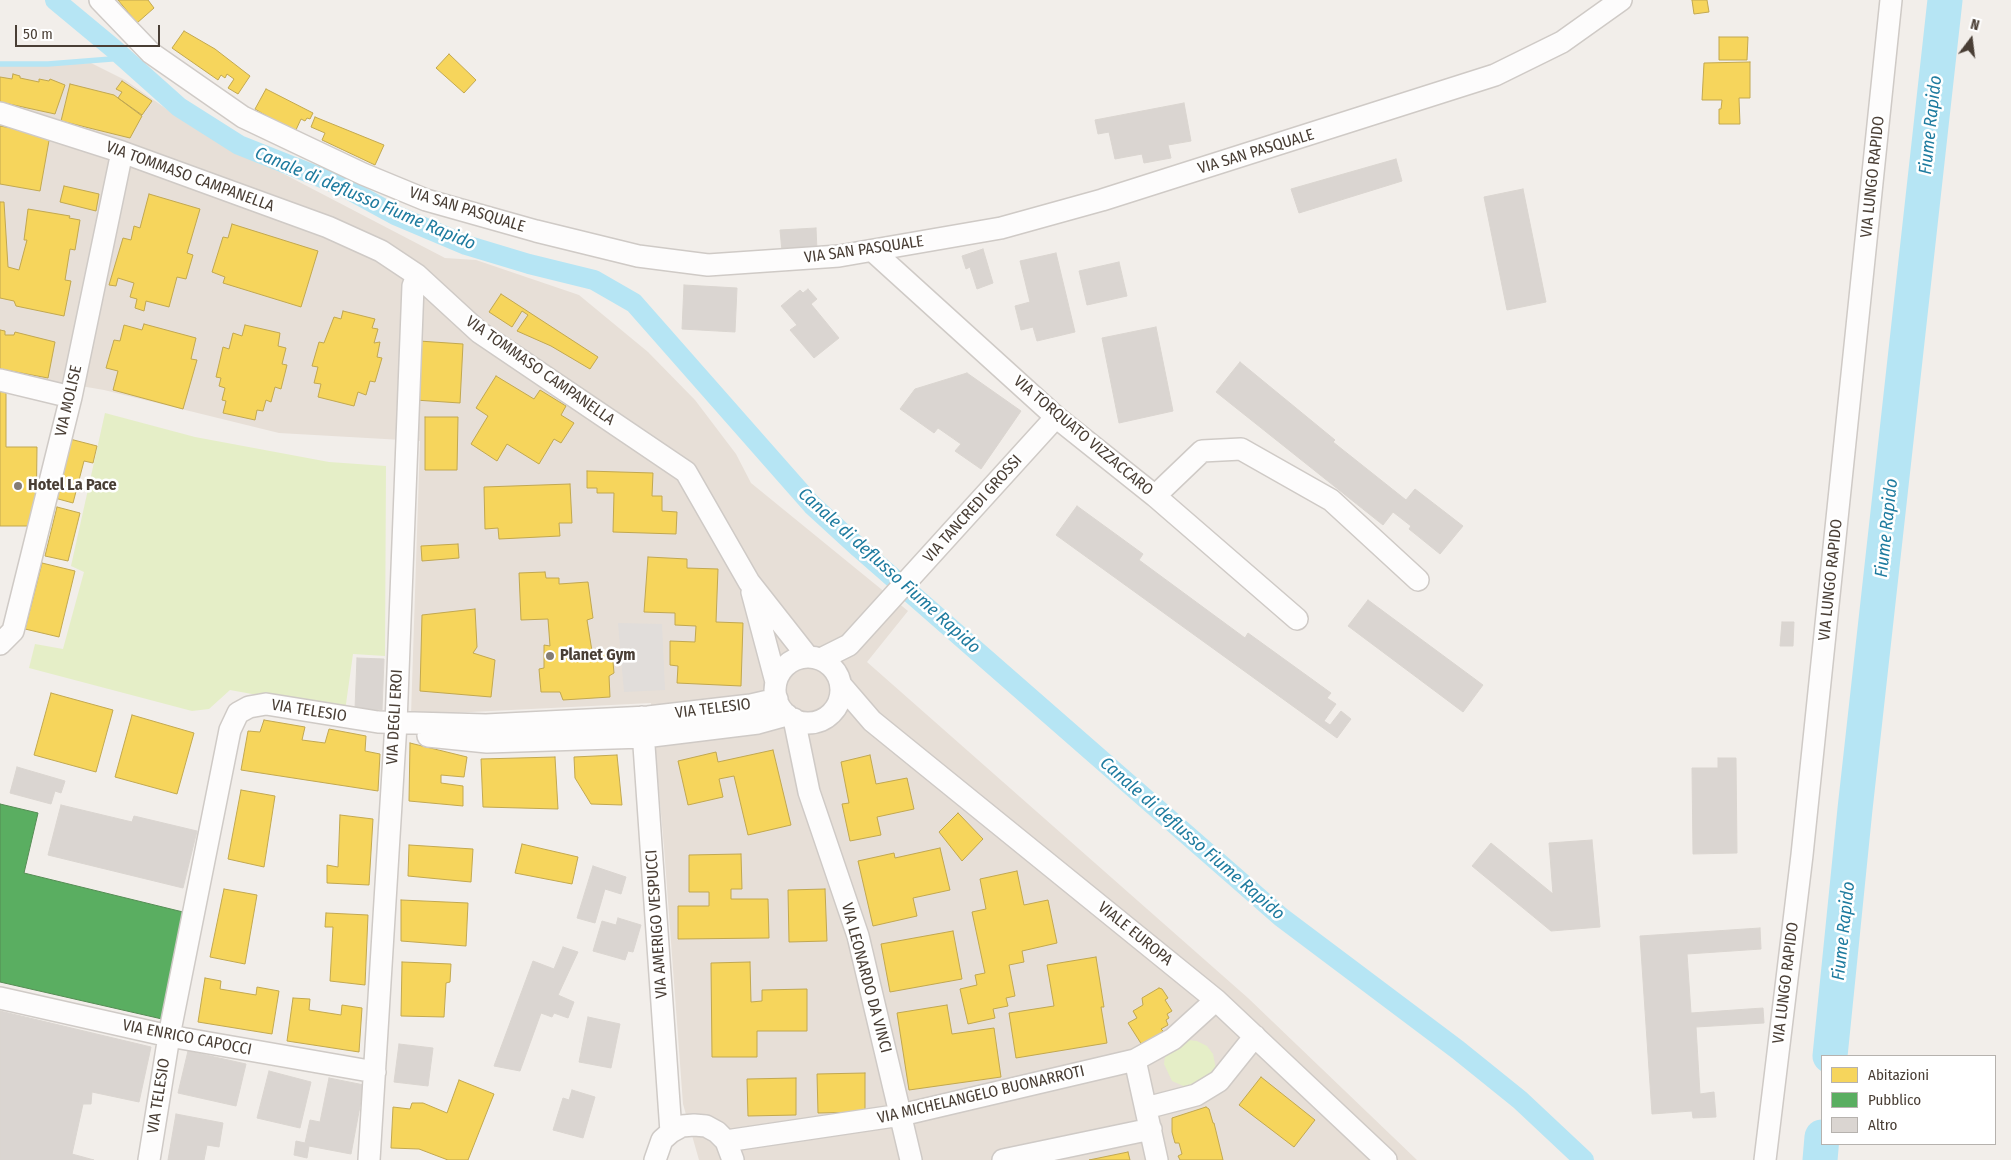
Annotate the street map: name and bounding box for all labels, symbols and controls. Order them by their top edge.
scale bar [18,15,162,47]
north arrow [1946,15,1996,65]
text: N [1969,16,1981,34]
text: 50 m [23,25,53,43]
water label: Fiume Rapido [1915,74,1947,176]
street label: VIA LUNGO RAPIDO [1857,115,1889,239]
street label: VIA SAN PASQUALE [1196,125,1316,179]
street label: VIA TOMMASO CAMPANELLA [103,138,277,216]
water label: Canale di deflusso Fiume Rapido [251,143,479,255]
street label: VIA SAN PASQUALE [407,183,527,237]
street label: VIA SAN PASQUALE [803,232,925,268]
street label: VIA TOMMASO CAMPANELLA [462,312,618,430]
street label: VIA MOLISE [51,364,87,438]
street label: VIA TORQUATO VIZZACCARO [1009,372,1157,500]
street label: VIA TANCREDI GROSSI [920,451,1026,567]
place label: Hotel La Pace [28,476,117,496]
water label: Fiume Rapido [1871,477,1903,579]
marker: Hotel La Pace [12,480,24,492]
water label: Canale di deflusso Fiume Rapido [794,483,984,659]
street label: VIA LUNGO RAPIDO [1815,518,1847,642]
place label: Planet Gym [560,646,636,666]
marker: Planet Gym [544,650,556,662]
street label: VIA DEGLI EROI [383,669,407,765]
street label: VIA TELESIO [674,695,752,723]
street label: VIA TELESIO [270,696,348,726]
water label: Canale di deflusso Fiume Rapido [1095,753,1289,925]
street label: VIA AMERIGO VESPUCCI [642,849,672,999]
water label: Fiume Rapido [1828,880,1860,982]
street label: VIALE EUROPA [1094,898,1176,970]
street label: VIA LEONARDO DA VINCI [837,901,895,1055]
street label: VIA LUNGO RAPIDO [1769,921,1803,1045]
street label: VIA ENRICO CAPOCCI [121,1016,253,1060]
legend [1821,1055,1996,1145]
street label: VIA TELESIO [144,1057,174,1135]
street label: VIA MICHELANGELO BUONARROTI [875,1062,1087,1128]
text: Abitazioni [1868,1066,1929,1084]
text: Pubblico [1868,1091,1921,1109]
text: Altro [1868,1116,1897,1134]

